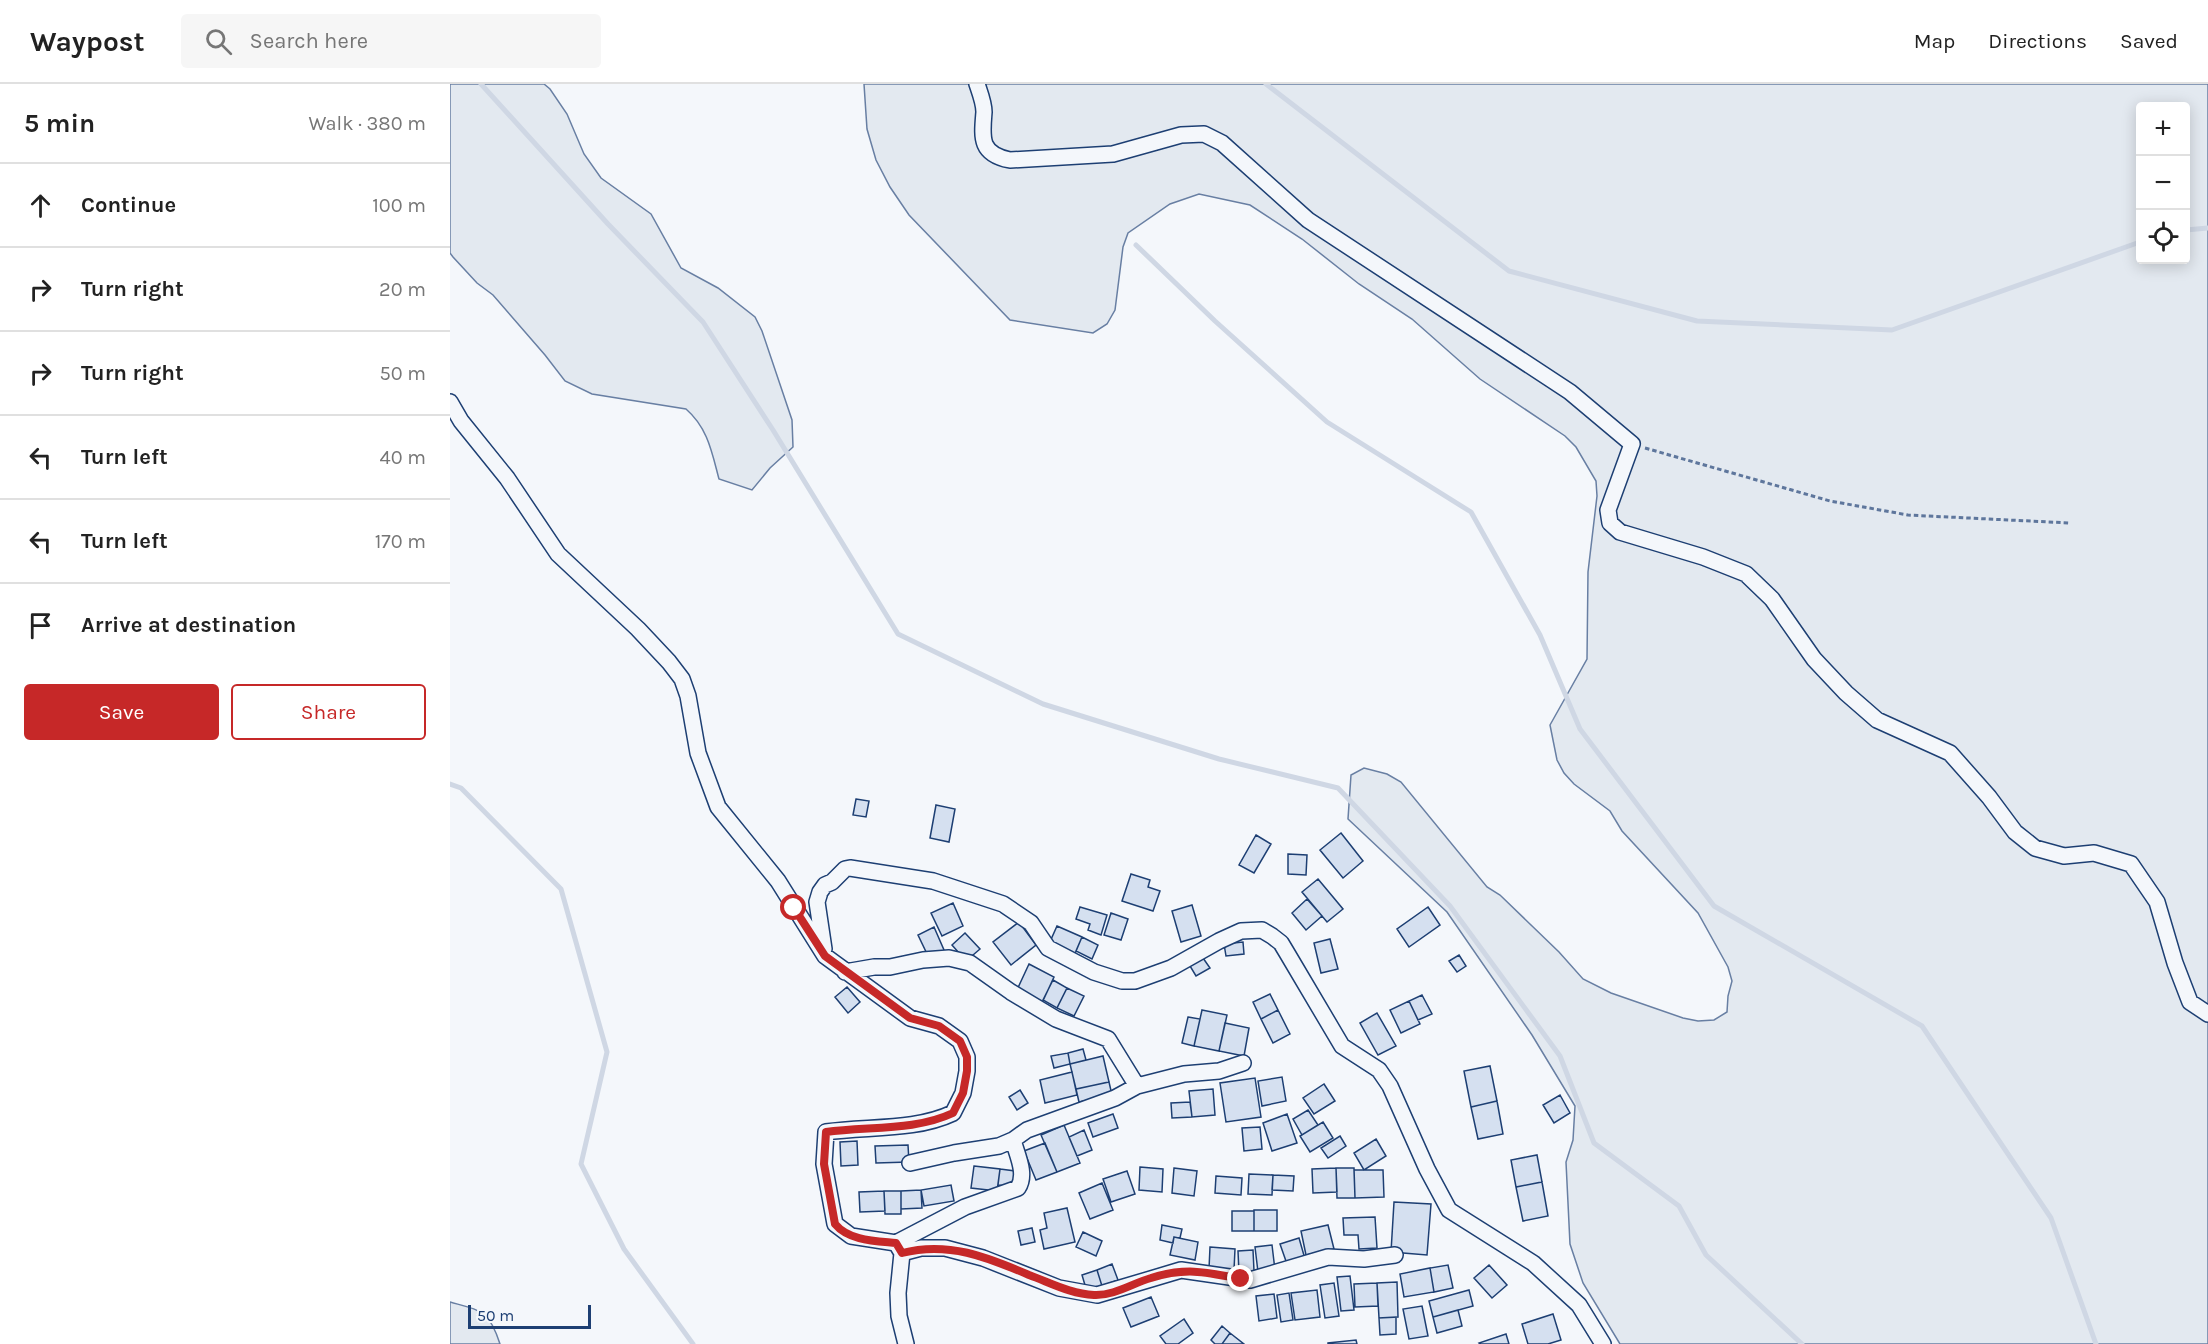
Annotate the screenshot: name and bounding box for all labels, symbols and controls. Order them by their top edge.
search box [181,14,601,68]
text: Waypost [30,25,145,58]
icon: search [202,25,235,58]
text: Search here [250,28,368,54]
text: Map [1914,29,1955,53]
text: Directions [1988,29,2087,53]
text: Saved [2120,29,2178,53]
map controls [2136,102,2190,264]
button: + [2136,102,2190,156]
text: 5 min [24,108,95,139]
text: Walk · 380 m [308,112,426,135]
button: − [2136,156,2190,210]
icon: ahead [24,189,57,222]
text: Continue [81,192,176,218]
text: 100 m [372,194,426,217]
button: locate [2136,210,2190,264]
icon: right [24,273,57,306]
text: Turn right [81,276,184,302]
text: 20 m [379,278,426,301]
icon: right [24,357,57,390]
text: Turn right [81,360,184,386]
text: 50 m [379,362,426,385]
icon: left [24,441,57,474]
text: Turn left [81,444,168,470]
text: 40 m [380,446,426,469]
icon: left [24,525,57,558]
text: Turn left [81,528,168,554]
text: 170 m [375,530,426,553]
icon: arrive [24,609,57,642]
text: Arrive at destination [81,612,296,638]
button: Save [24,684,219,740]
button: Share [231,684,426,740]
route start [780,894,806,920]
route end [1227,1265,1253,1291]
scale bar [468,1302,591,1330]
text: 50 m [477,1306,514,1325]

